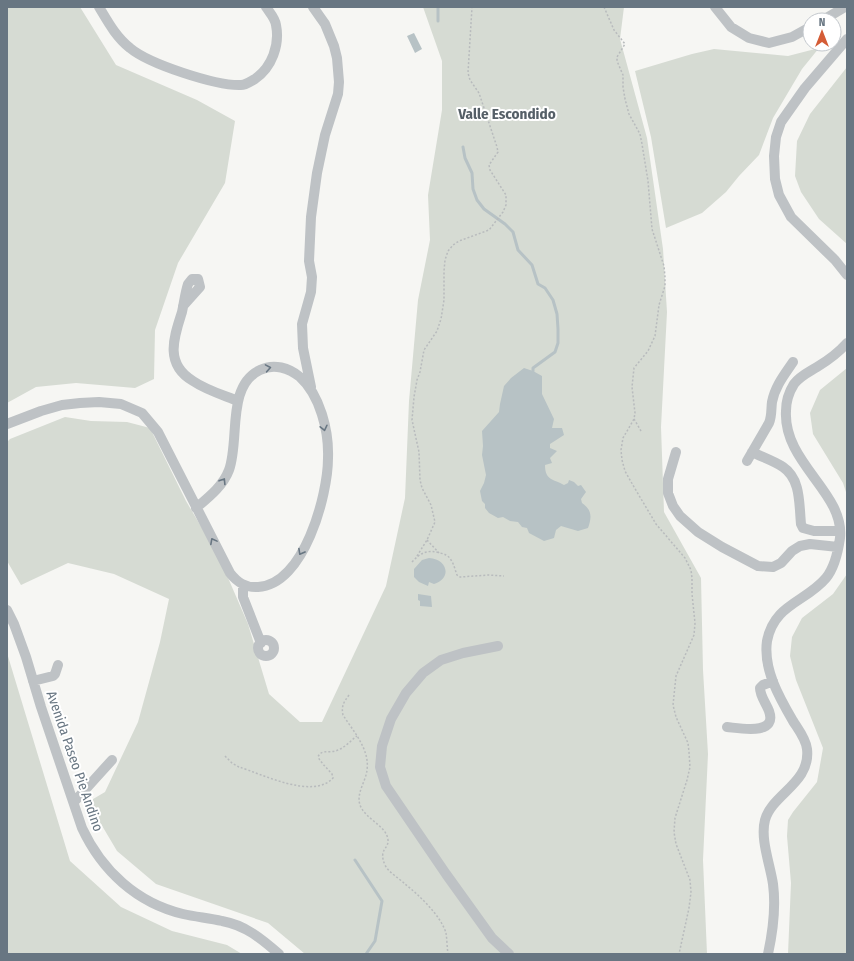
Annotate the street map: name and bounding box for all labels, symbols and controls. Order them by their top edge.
north arrow [802,12,842,52]
text: N [819,16,825,29]
district label: Valle Escondido [457,105,556,123]
one-way arrow [265,364,271,373]
one-way arrow [320,424,328,431]
one-way arrow [219,478,226,485]
one-way arrow [210,538,218,545]
one-way arrow [299,548,306,556]
street label: Avenida Paseo Pie Andino [42,689,107,834]

